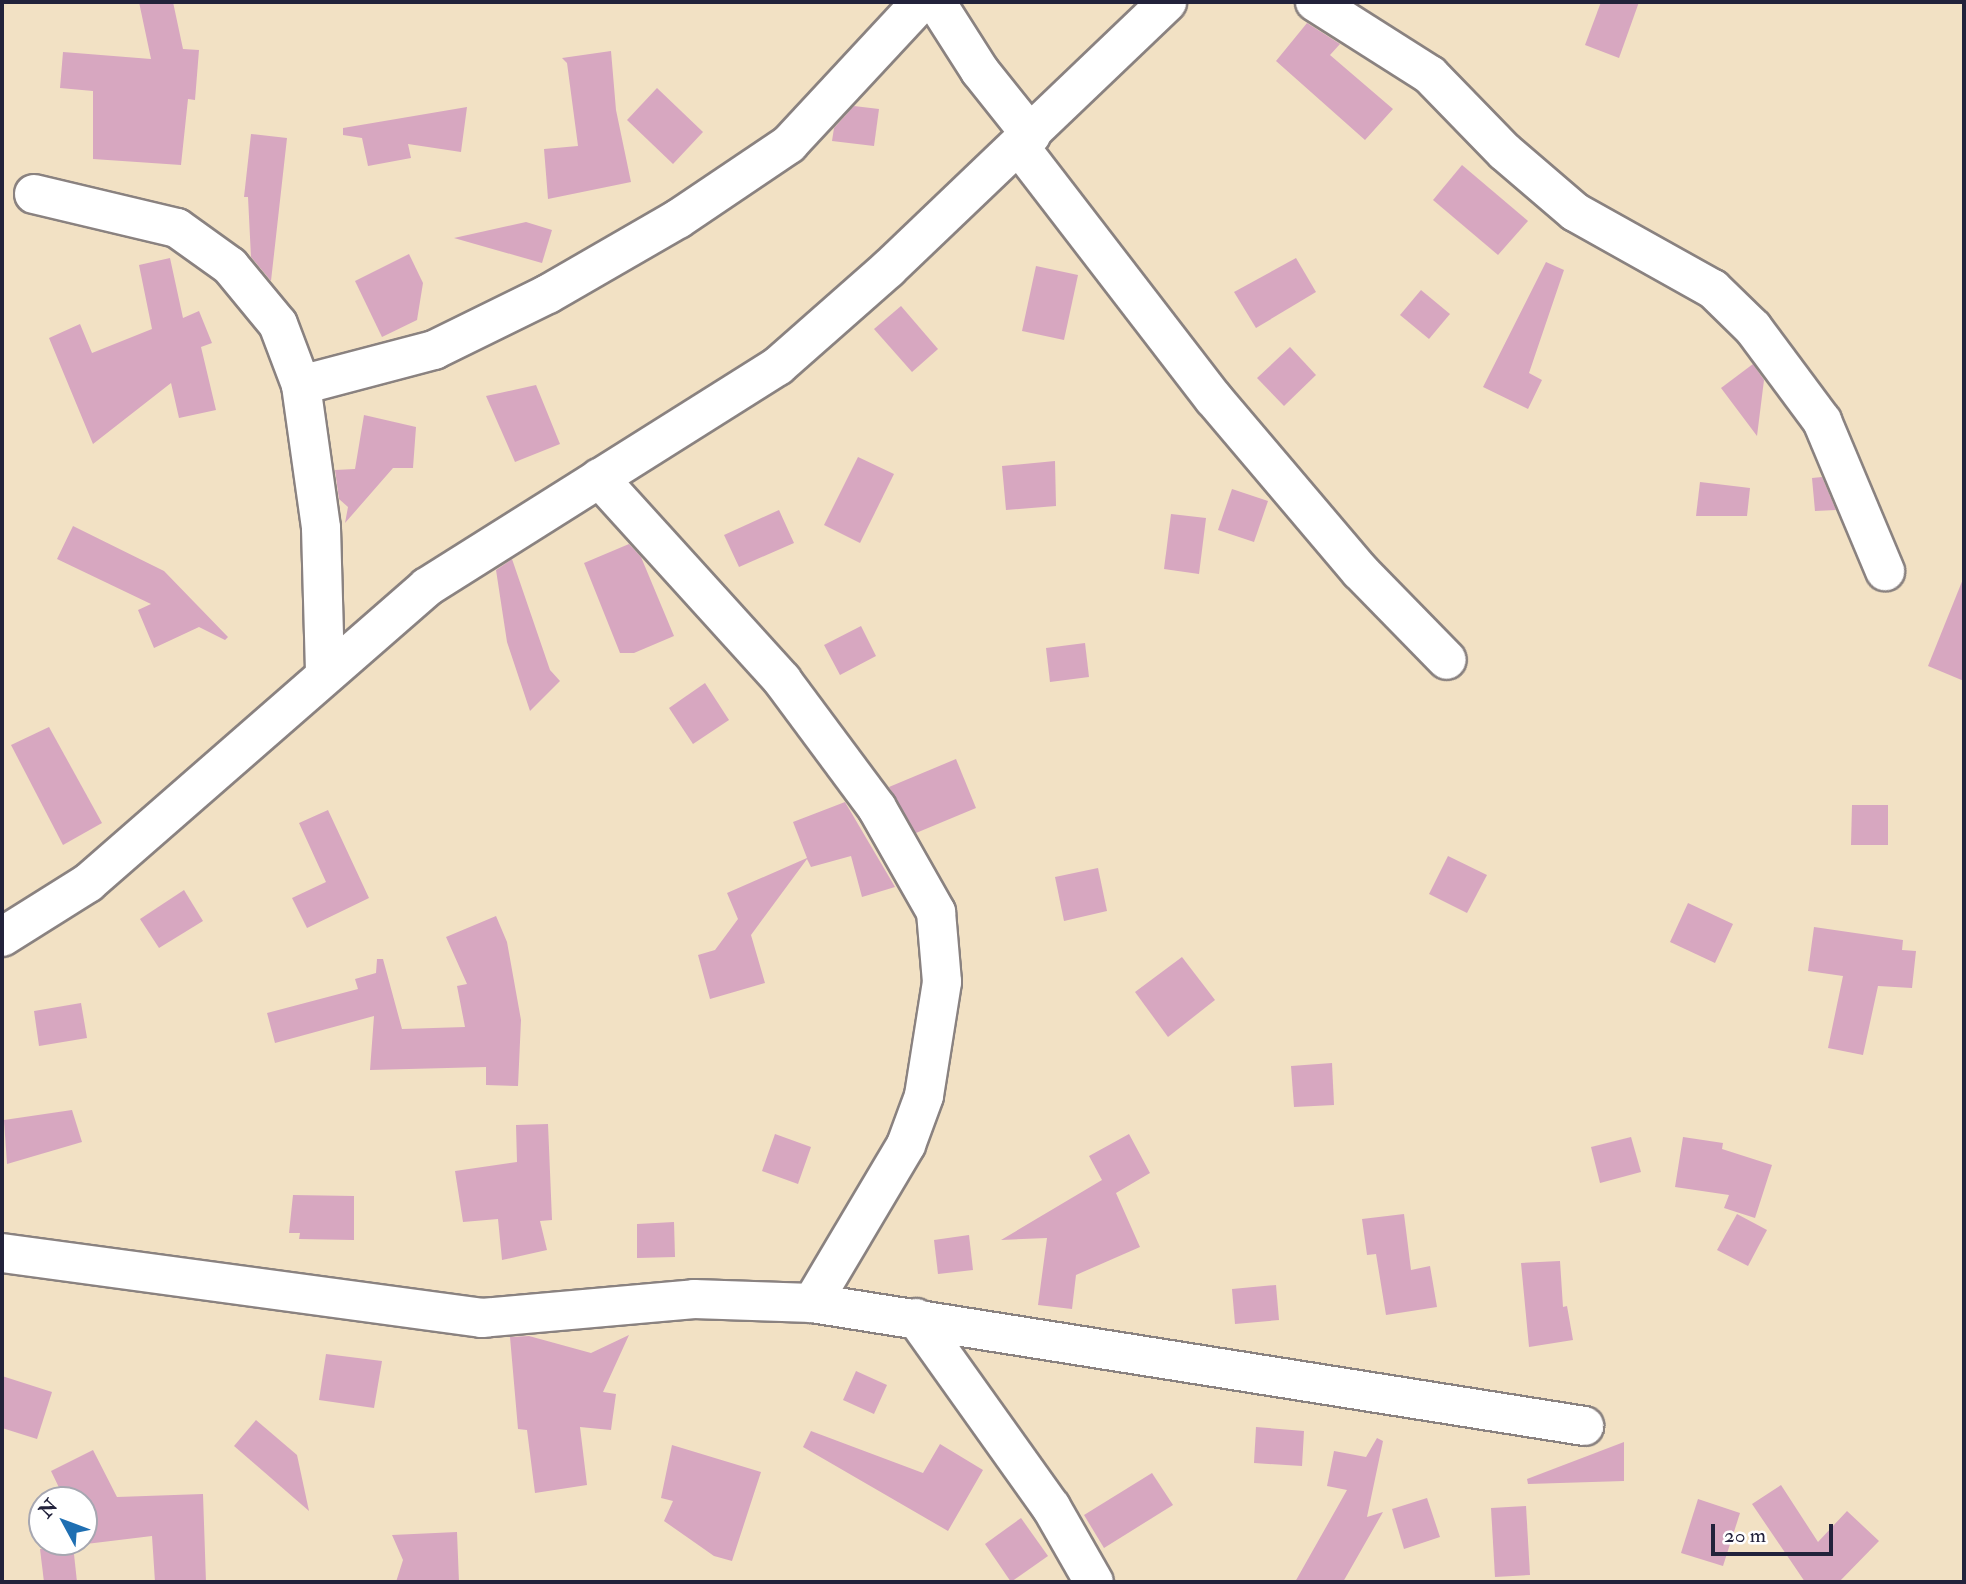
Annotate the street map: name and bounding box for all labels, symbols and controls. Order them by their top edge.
north arrow [28,1486,98,1556]
text: N [34,1494,63,1523]
scale bar [1714,1510,1836,1554]
text: 20 m [1724,1522,1766,1549]

